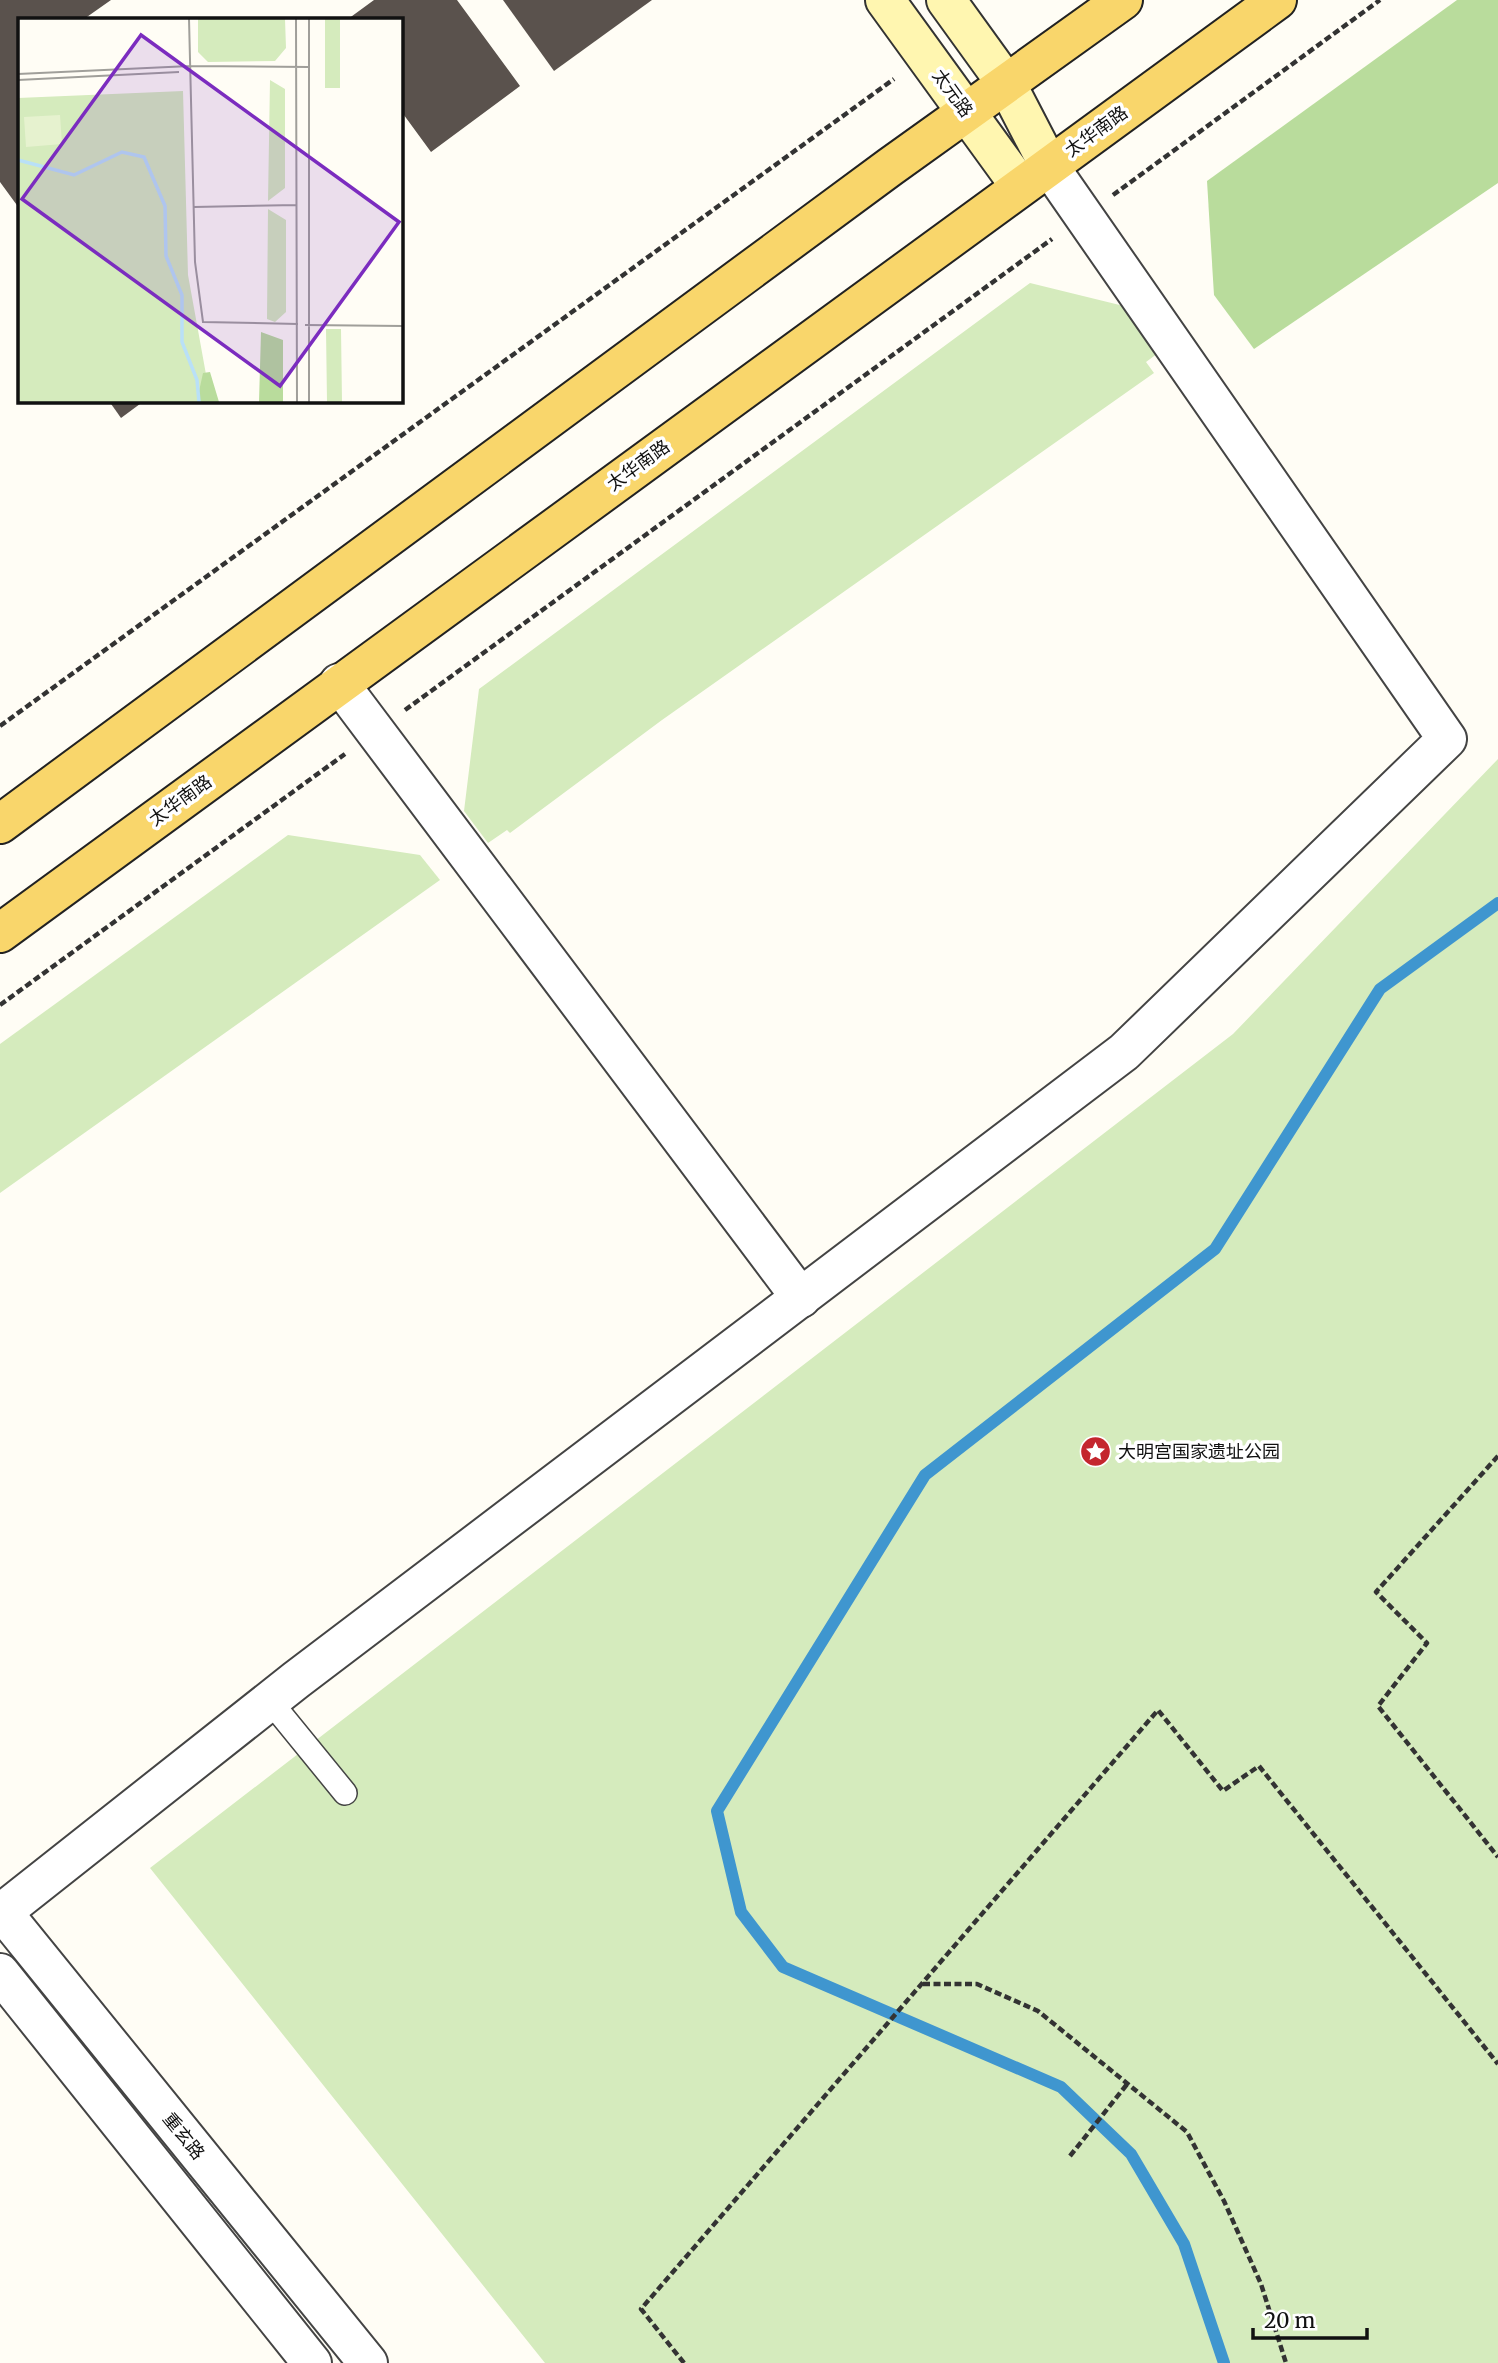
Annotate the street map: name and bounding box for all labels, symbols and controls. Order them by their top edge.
inset map [18,18,402,402]
street label: 太元路 [928,64,978,122]
street label: 太华南路 [1060,101,1132,161]
street label: 太华南路 [602,435,674,495]
street label: 太华南路 [144,770,216,830]
place icon: 大明宫国家遗址公园 [1078,1434,1112,1468]
place label: 大明宫国家遗址公园 [1118,1440,1280,1463]
street label: 重玄路 [158,2108,210,2164]
scale bar [1253,2296,1367,2340]
text: 20 m [1264,2307,1316,2334]

